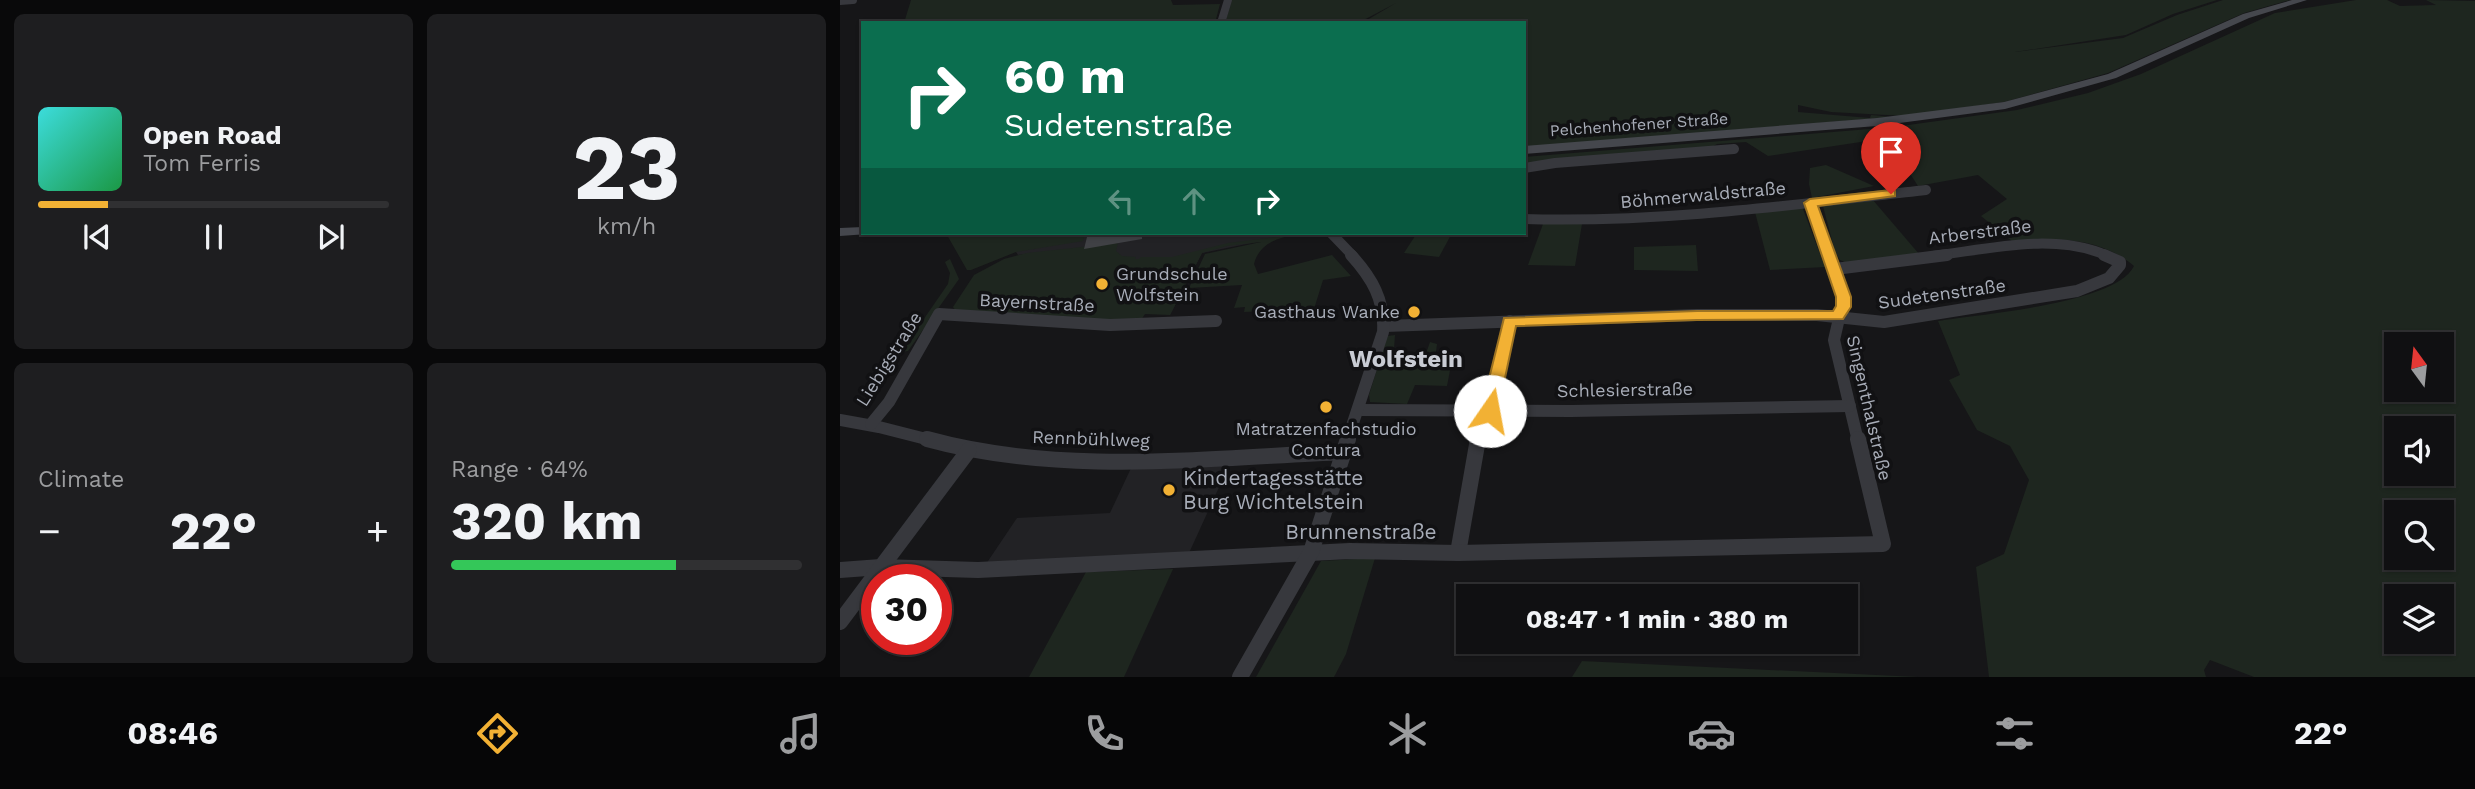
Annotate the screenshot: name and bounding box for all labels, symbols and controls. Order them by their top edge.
text: 60 m [1004,47,1126,105]
icon: right [889,49,980,140]
text: Sudetenstraße [1004,106,1233,144]
street label: Pelchenhofener Straße [1549,109,1729,140]
text: 23 [572,114,681,221]
text: Open Road [143,120,281,150]
pin [1861,122,1921,194]
icon: arrive [1872,133,1910,171]
text: Tom Ferris [143,150,261,177]
street label: Böhmerwaldstraße [1619,177,1787,212]
icon: left [1102,182,1140,220]
icon: ahead [1175,182,1213,220]
icon: right [1248,182,1286,220]
text: km/h [597,213,656,240]
street label: Arberstraße [1927,215,2033,248]
icon: previous [78,218,116,256]
icon: pause [195,218,233,256]
icon: next [312,218,350,256]
place label: Grundschule Wolfstein [1116,263,1228,305]
street label: Sudetenstraße [1877,274,2007,313]
marker: Grundschule Wolfstein [1094,276,1110,292]
street label: Bayernstraße [979,289,1095,316]
place label: Gasthaus Wanke [1254,301,1400,322]
marker: Gasthaus Wanke [1406,304,1422,320]
street label: Liebigstraße [851,308,926,410]
north arrow [2384,332,2454,402]
map controls [2384,332,2454,654]
street label: Singenthalstraße [1843,333,1896,483]
district label: Wolfstein [1349,345,1463,373]
position arrow [1453,374,1527,448]
street label: Schlesierstraße [1557,378,1693,401]
marker: Matratzenfachstudio Contura [1318,399,1334,415]
button: sound [2384,416,2454,486]
place label: Matratzenfachstudio Contura [1236,418,1416,460]
street label: Rennbühlweg [1032,426,1151,451]
text: Range · 64% [451,456,588,483]
place label: Kindertagesstätte Burg Wichtelstein [1183,465,1364,514]
text: Climate [38,466,124,493]
marker: Kindertagesstätte Burg Wichtelstein [1161,482,1177,498]
text: 320 km [451,491,642,552]
button: search [2384,500,2454,570]
text: 22° [170,501,257,562]
text: − [38,509,61,553]
text: + [366,509,389,553]
street label: Brunnenstraße [1285,519,1437,544]
speed limit sign: 30 [861,564,952,655]
button: layers [2384,584,2454,654]
text: 08:47 · 1 min · 380 m [1526,604,1788,634]
icon: directions [473,709,522,758]
icon: music [776,709,825,758]
icon: phone [1080,709,1129,758]
icon: climate [1383,709,1432,758]
icon: car [1687,709,1736,758]
icon: filters [1990,709,2039,758]
text: 08:46 [127,714,218,752]
text: 22° [2294,714,2348,752]

